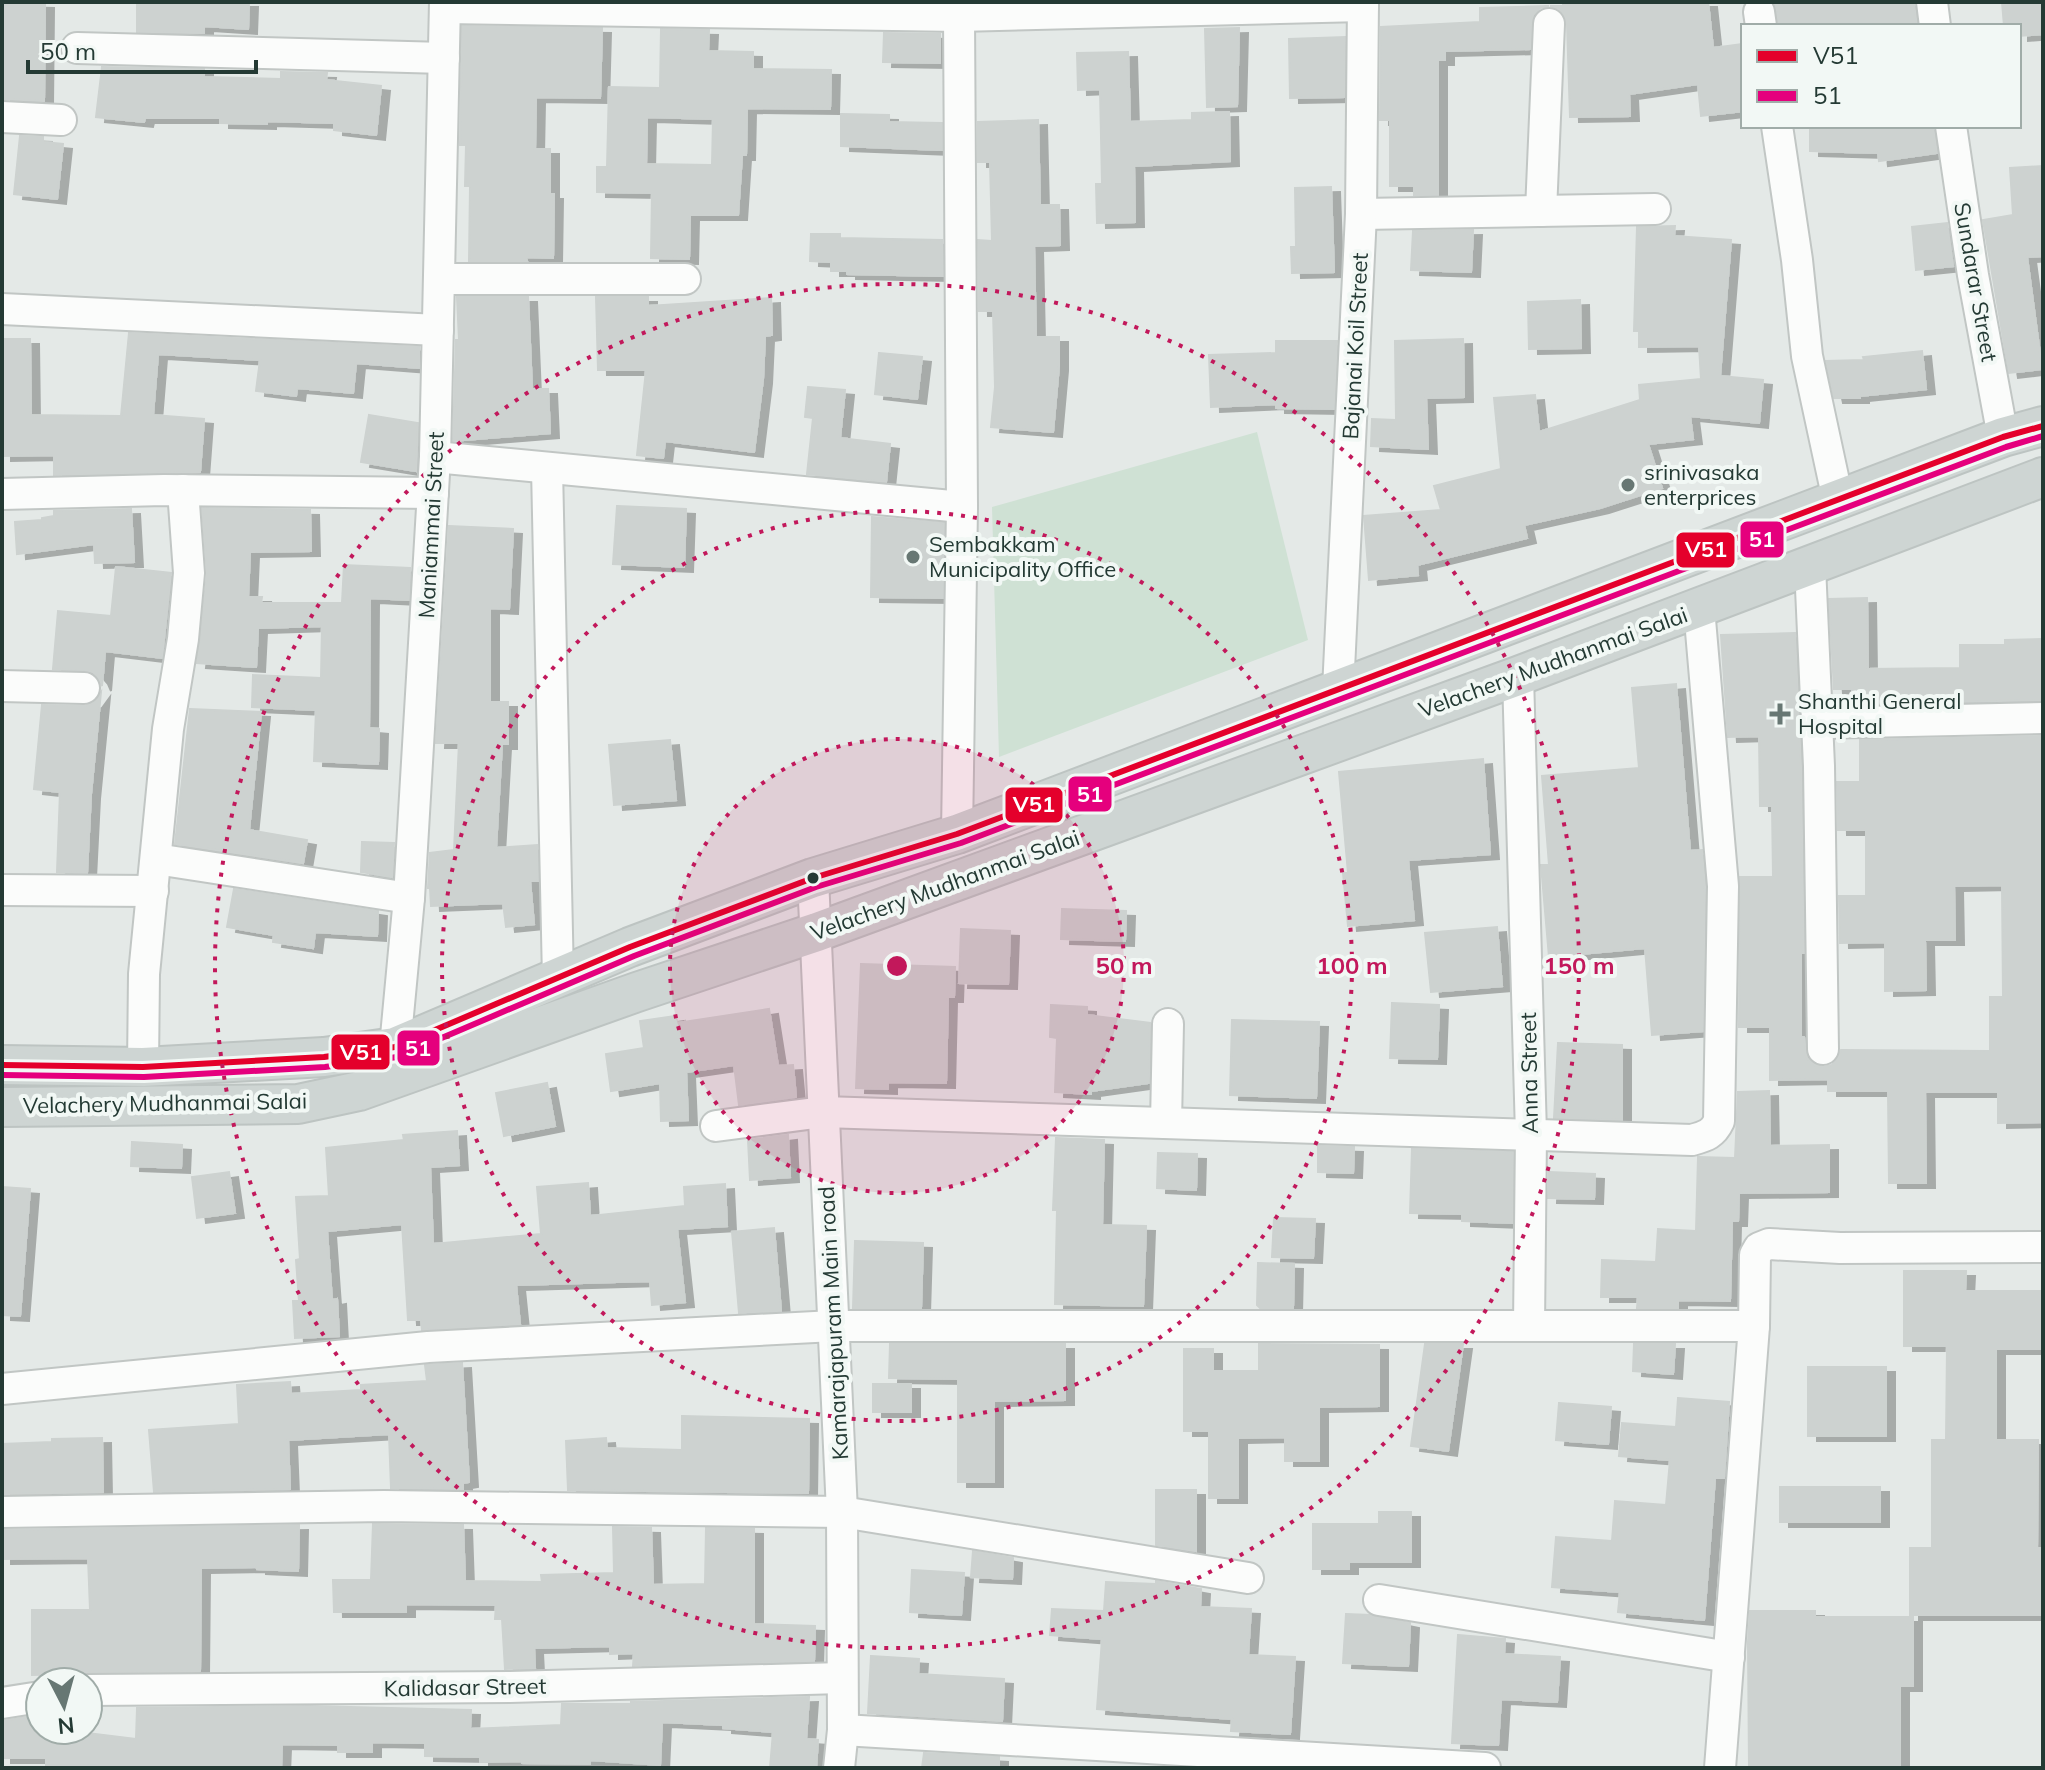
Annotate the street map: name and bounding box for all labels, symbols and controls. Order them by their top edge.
scale bar [28,24,256,74]
legend [1741,24,2021,128]
text: 50 m [40,36,96,66]
text: V51 [1813,40,1859,70]
text: 51 [1813,80,1842,110]
street label: Sundarar Street [1948,200,2004,364]
street label: Bajanai Koil Street [1336,252,1374,440]
street label: Maniammai Street [412,431,450,619]
place label: srinivasaka enterprices [1644,458,1759,511]
marker: srinivasaka enterprices [1619,476,1637,494]
line badge: 51 [1739,520,1785,559]
text: 51 [1749,525,1775,553]
place label: Sembakkam Municipality Office [929,530,1116,583]
line badge: V51 [1675,531,1736,569]
text: V51 [1684,535,1727,563]
marker: Sembakkam Municipality Office [904,548,922,566]
street label: Velachery Mudhanmai Salai [1415,600,1691,724]
place label: Shanthi General Hospital [1798,687,1961,740]
marker: Shanthi General Hospital [1769,703,1791,725]
line badge: 51 [1067,775,1113,813]
text: 51 [1077,780,1103,808]
line badge: V51 [1004,786,1064,824]
text: V51 [1012,790,1055,818]
street label: Velachery Mudhanmai Salai [807,823,1083,947]
unlabelled marker [805,870,821,886]
text: 50 m [1096,950,1152,980]
text: 100 m [1316,950,1388,980]
text: 150 m [1543,950,1615,980]
centre of rings [883,952,911,980]
street label: Anna Street [1514,1012,1544,1134]
line badge: 51 [396,1029,441,1067]
line badge: V51 [330,1033,391,1071]
text: 51 [405,1034,431,1062]
text: V51 [339,1038,382,1066]
street label: Velachery Mudhanmai Salai [23,1087,307,1119]
street label: Kamarajapuram Main road [812,1185,854,1461]
north arrow [24,1666,104,1746]
street label: Kalidasar Street [383,1672,547,1702]
text: N [56,1711,76,1741]

